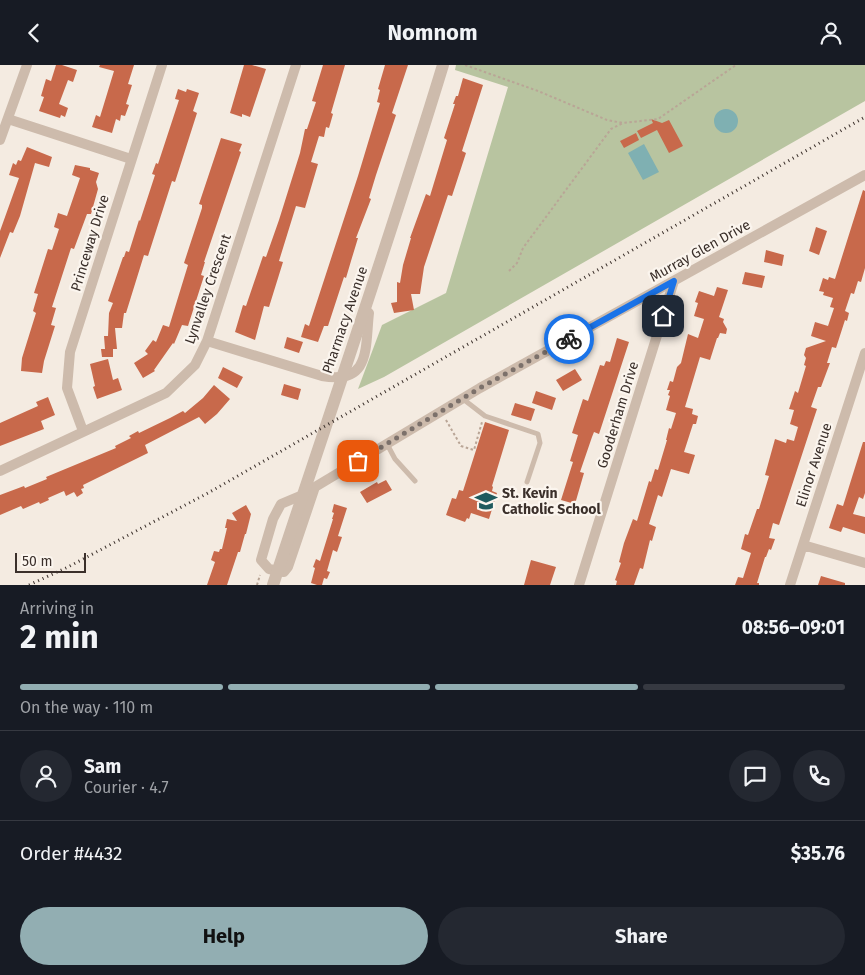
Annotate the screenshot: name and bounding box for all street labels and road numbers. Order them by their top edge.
street label: Princeway Drive [67,193,113,293]
street label: Murray Glen Drive [647,216,753,286]
street label: Lynvalley Crescent [181,231,235,346]
street label: Pharmacy Avenue [319,264,371,376]
street label: Gooderham Drive [594,359,642,471]
street label: Elinor Avenue [792,421,836,509]

